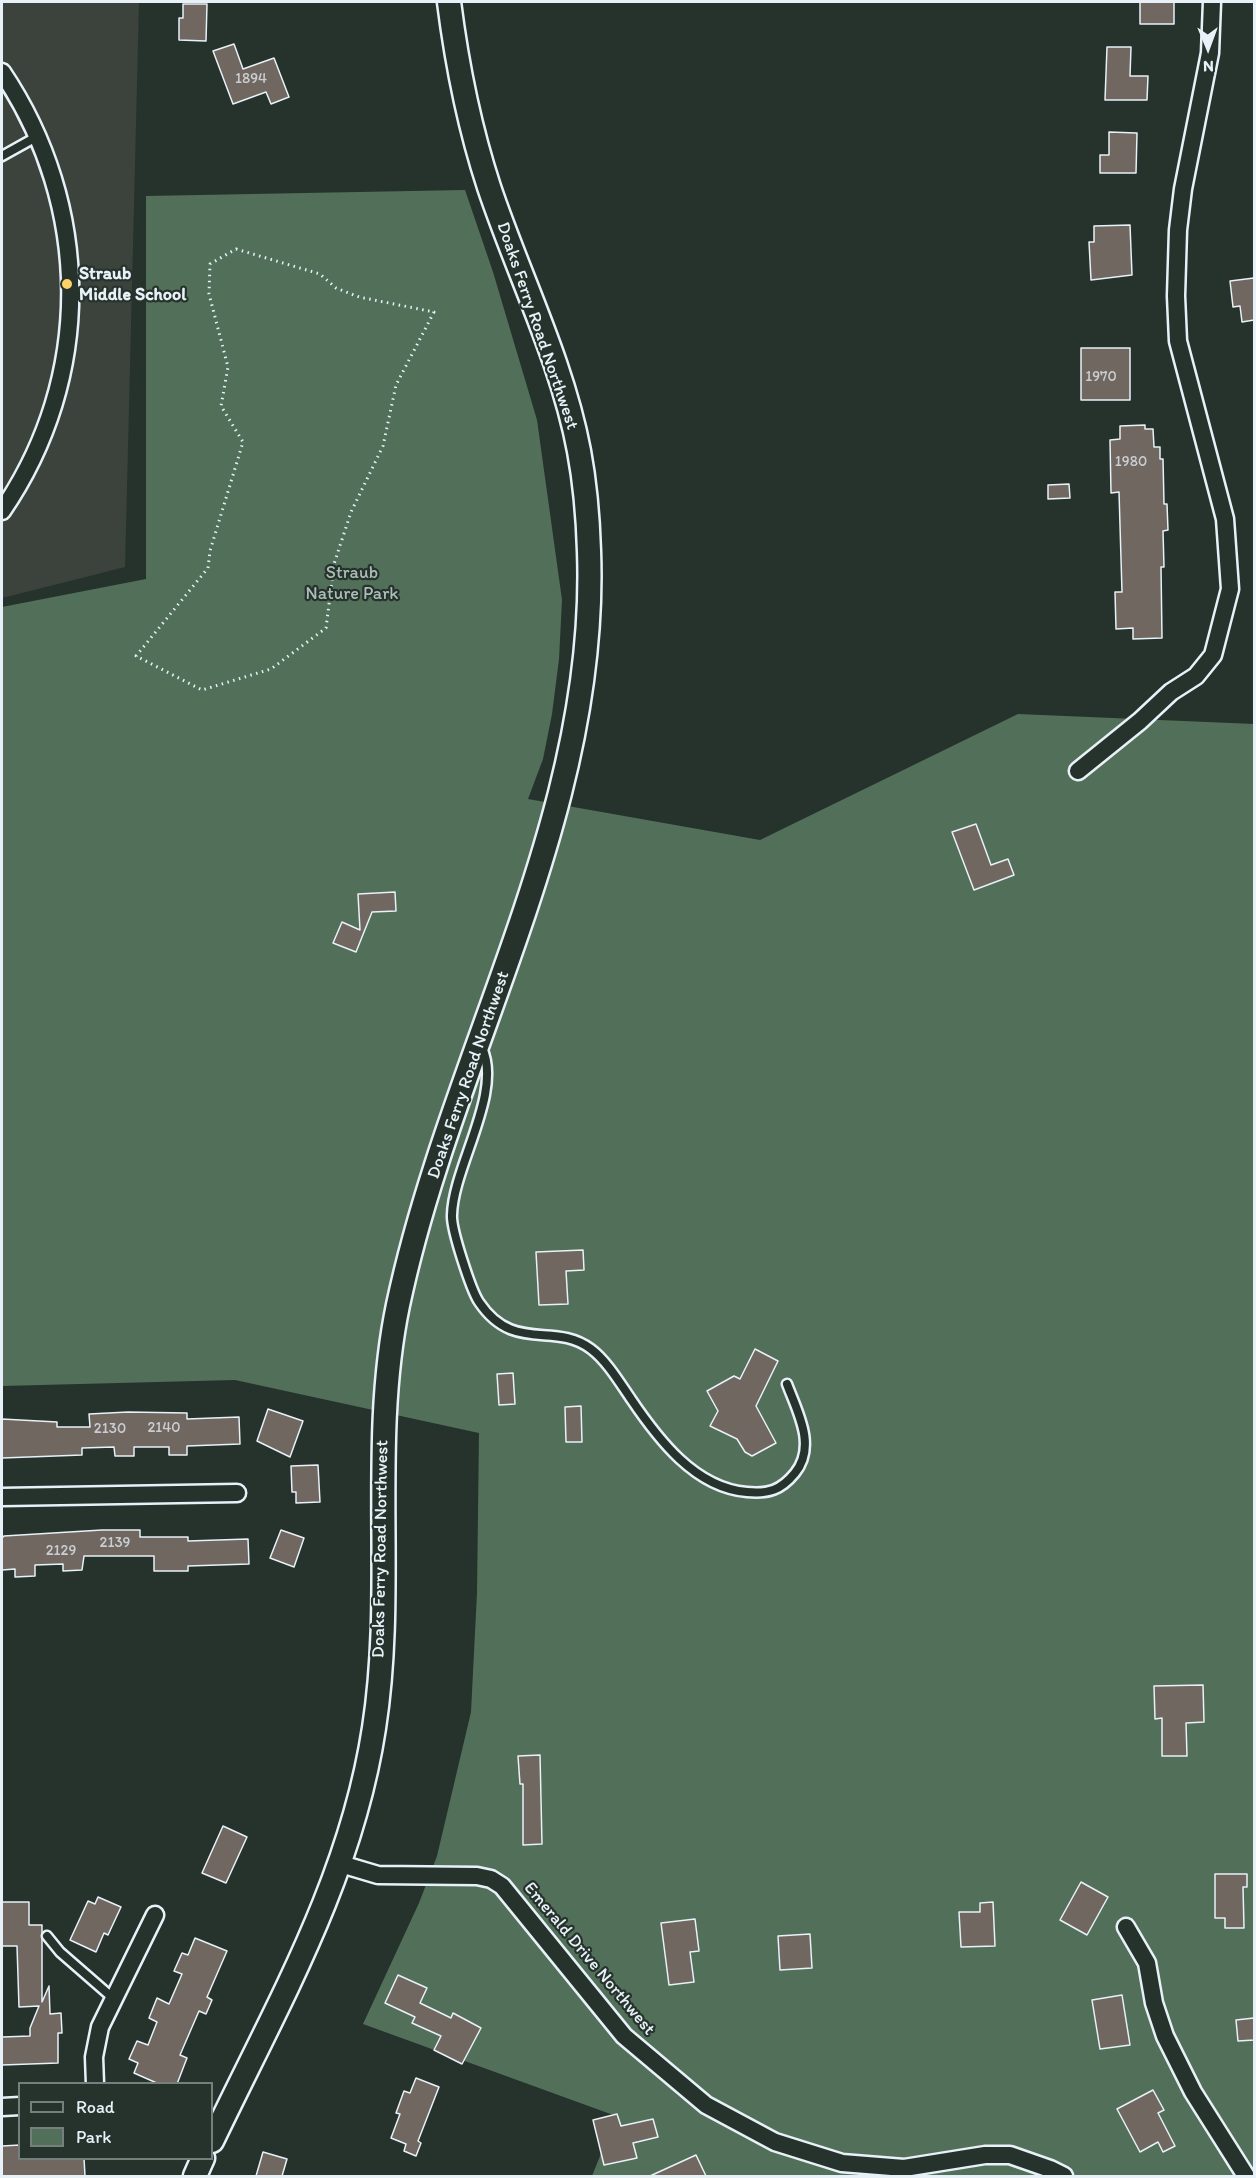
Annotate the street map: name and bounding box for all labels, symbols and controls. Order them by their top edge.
north arrow [1178,18,1238,78]
text: N [1203,57,1214,76]
house number: 1894 [235,70,267,88]
street label: Doaks Ferry Road Northwest [491,219,583,433]
place label: Straub Middle School [79,263,186,306]
marker: Straub Middle School [60,277,74,291]
house number: 1970 [1085,368,1117,386]
house number: 1980 [1115,453,1147,471]
park label: Straub Nature Park [306,562,398,604]
street label: Doaks Ferry Road Northwest [423,968,515,1182]
house number: 2140 [147,1419,181,1437]
house number: 2130 [94,1420,126,1438]
street label: Doaks Ferry Road Northwest [368,1440,394,1658]
house number: 2139 [100,1534,130,1552]
house number: 2129 [46,1542,76,1560]
street label: Emerald Drive Northwest [519,1878,659,2040]
legend [18,2082,213,2160]
text: Road [76,2096,115,2118]
text: Park [76,2126,111,2148]

